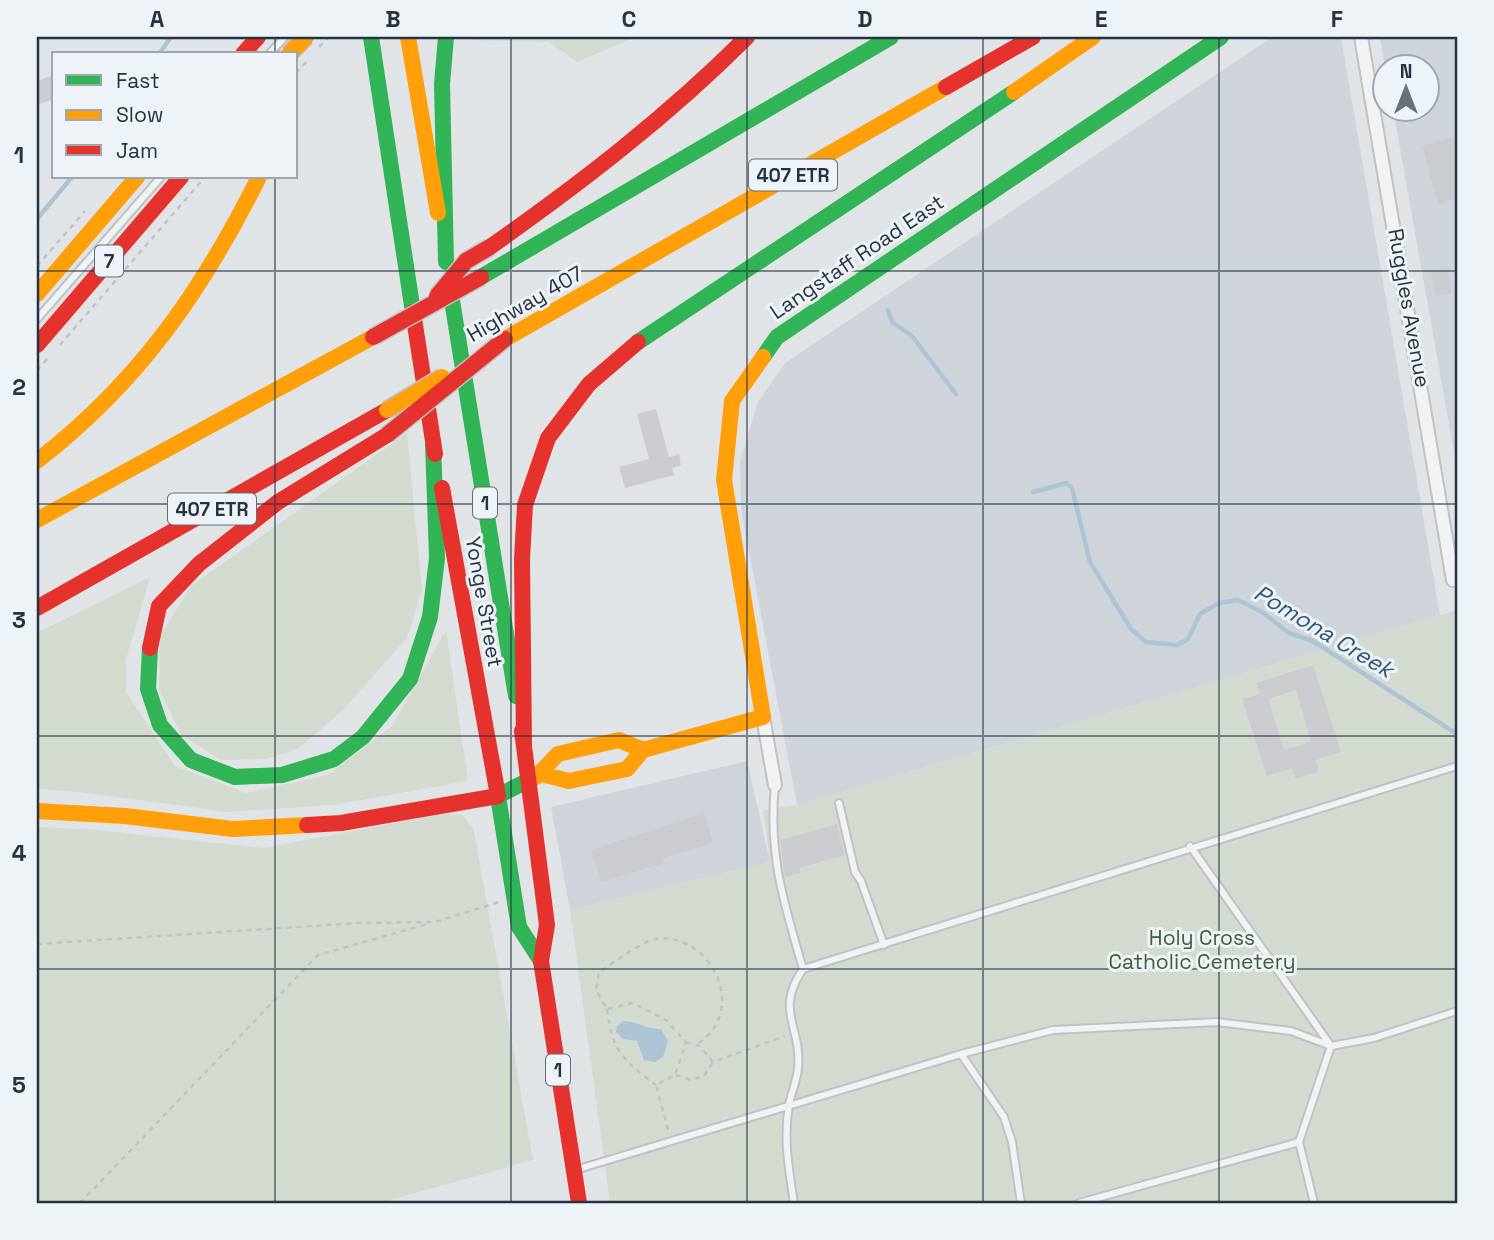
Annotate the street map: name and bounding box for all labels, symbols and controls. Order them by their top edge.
text: A [150,4,165,34]
text: B [385,4,401,34]
text: C [622,4,636,34]
text: D [857,4,873,34]
text: E [1095,4,1107,34]
text: F [1331,4,1343,34]
legend [52,52,298,178]
north arrow [1372,52,1442,122]
text: N [1400,59,1412,84]
text: Fast [116,67,160,94]
text: Slow [116,101,164,128]
text: Jam [116,137,158,164]
text: 1 [14,140,24,170]
road number: 407 ETR [749,160,837,190]
street label: Langstaff Road East [764,188,949,325]
street label: Ruggles Avenue [1382,226,1437,390]
road number: 7 [95,246,123,276]
street label: Highway 407 [462,259,588,348]
text: 2 [12,372,26,402]
road number: 1 [473,488,497,518]
road number: 407 ETR [168,494,256,524]
street label: Yonge Street [460,534,509,669]
water label: Pomona Creek [1249,578,1401,686]
text: 3 [12,605,26,635]
text: 4 [12,838,27,868]
park label: Holy Cross Catholic Cemetery [1108,924,1296,975]
road number: 1 [546,1054,570,1086]
text: 5 [12,1070,26,1100]

